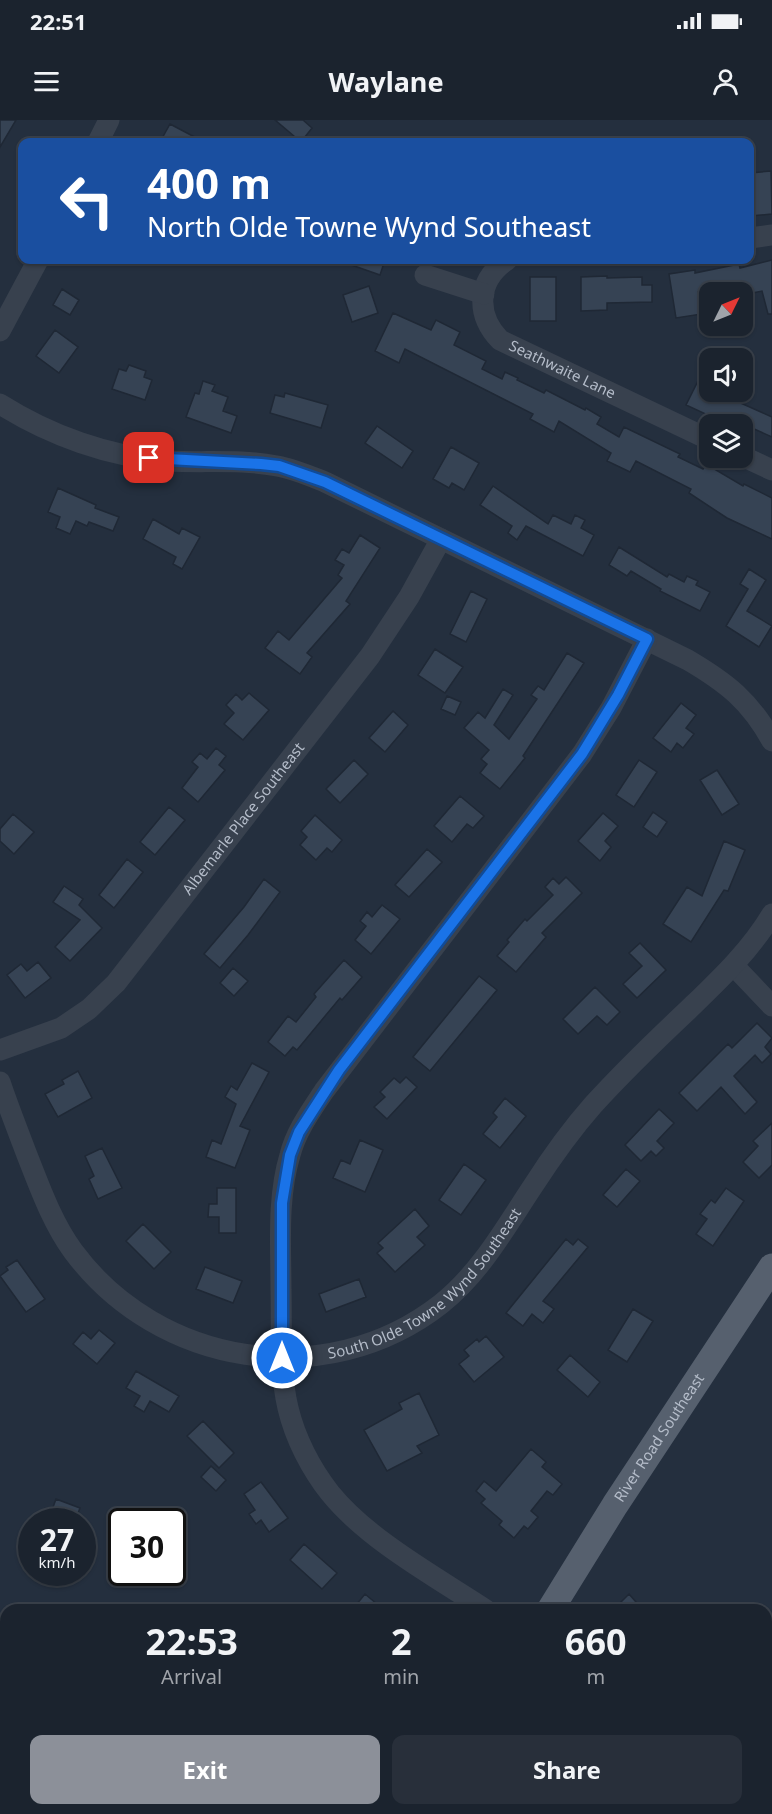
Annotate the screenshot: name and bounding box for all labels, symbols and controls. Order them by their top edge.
text: 22:51 [30,6,87,36]
text: Waylane [328,63,444,100]
icon: menu [30,65,63,98]
icon: person [709,65,742,98]
text: 400 m [147,154,271,211]
icon: left [48,162,126,240]
text: North Olde Towne Wynd Southeast [147,208,591,245]
north arrow [699,282,753,336]
map controls [699,282,753,468]
street label: Seathwaite Lane [506,335,619,403]
button: sound [699,348,753,402]
button: layers [699,414,753,468]
pin [123,432,174,483]
icon: arrive [132,441,165,474]
street label: Albemarle Place Southeast [177,737,309,899]
street label: South Olde Towne Wynd Southeast [326,1203,525,1363]
position arrow [250,1326,314,1390]
street label: River Road Southeast [609,1369,709,1505]
speed limit sign: 30 [108,1508,186,1586]
text: 27 [40,1519,74,1560]
text: km/h [39,1552,75,1572]
text: 22:53 [145,1617,238,1666]
text: 2 [391,1617,412,1666]
text: 660 [565,1617,627,1666]
text: Arrival [161,1663,222,1690]
text: min [383,1663,419,1690]
text: m [586,1663,605,1690]
button: Exit [30,1735,380,1804]
button: Share [392,1735,742,1804]

